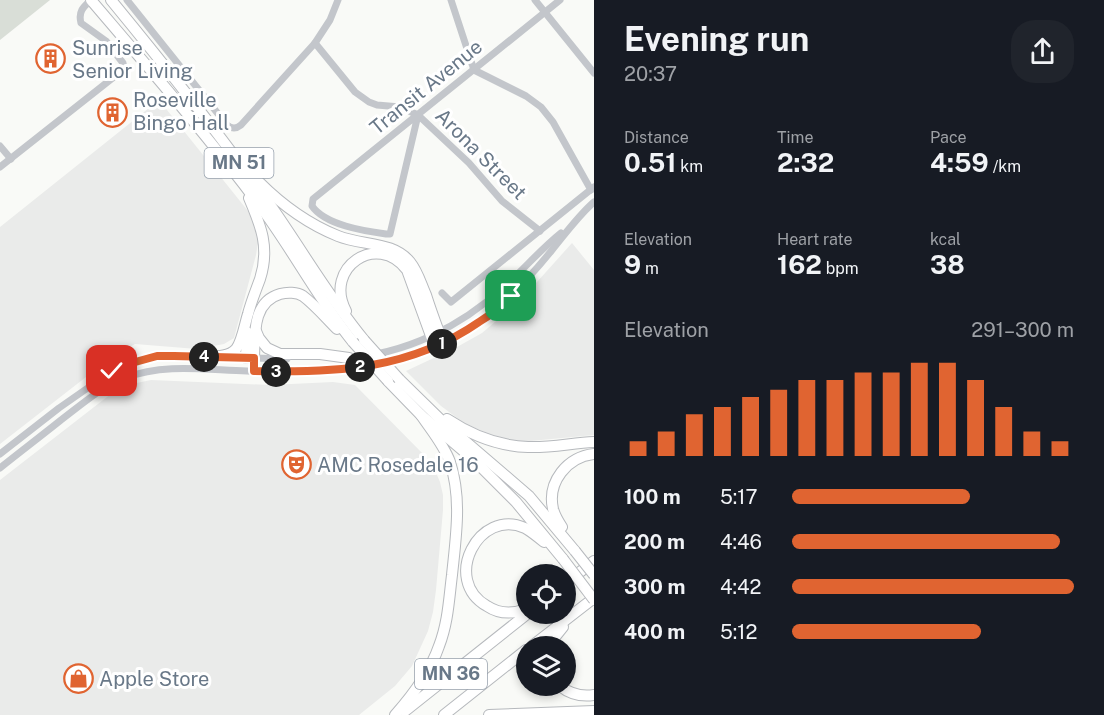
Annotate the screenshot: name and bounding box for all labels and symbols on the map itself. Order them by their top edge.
street label: Transit Avenue [365,34,487,140]
place label: Sunrise Senior Living [72,36,193,83]
building icon: Sunrise Senior Living [35,43,67,75]
place label: Roseville Bingo Hall [133,88,229,135]
building icon: Roseville Bingo Hall [96,96,128,128]
street label: Arona Street [430,103,532,205]
road number: MN 51 [204,148,274,178]
pin [485,270,536,321]
pin: 1 [427,329,457,359]
pin: 4 [189,342,219,372]
pin [86,345,137,396]
pin: 2 [345,352,375,382]
pin: 3 [261,357,291,387]
theatre icon: AMC Rosedale 16 [280,449,312,481]
place label: AMC Rosedale 16 [317,453,479,477]
road number: MN 36 [415,659,487,689]
shop icon: Apple Store [62,663,94,695]
place label: Apple Store [99,667,209,691]

